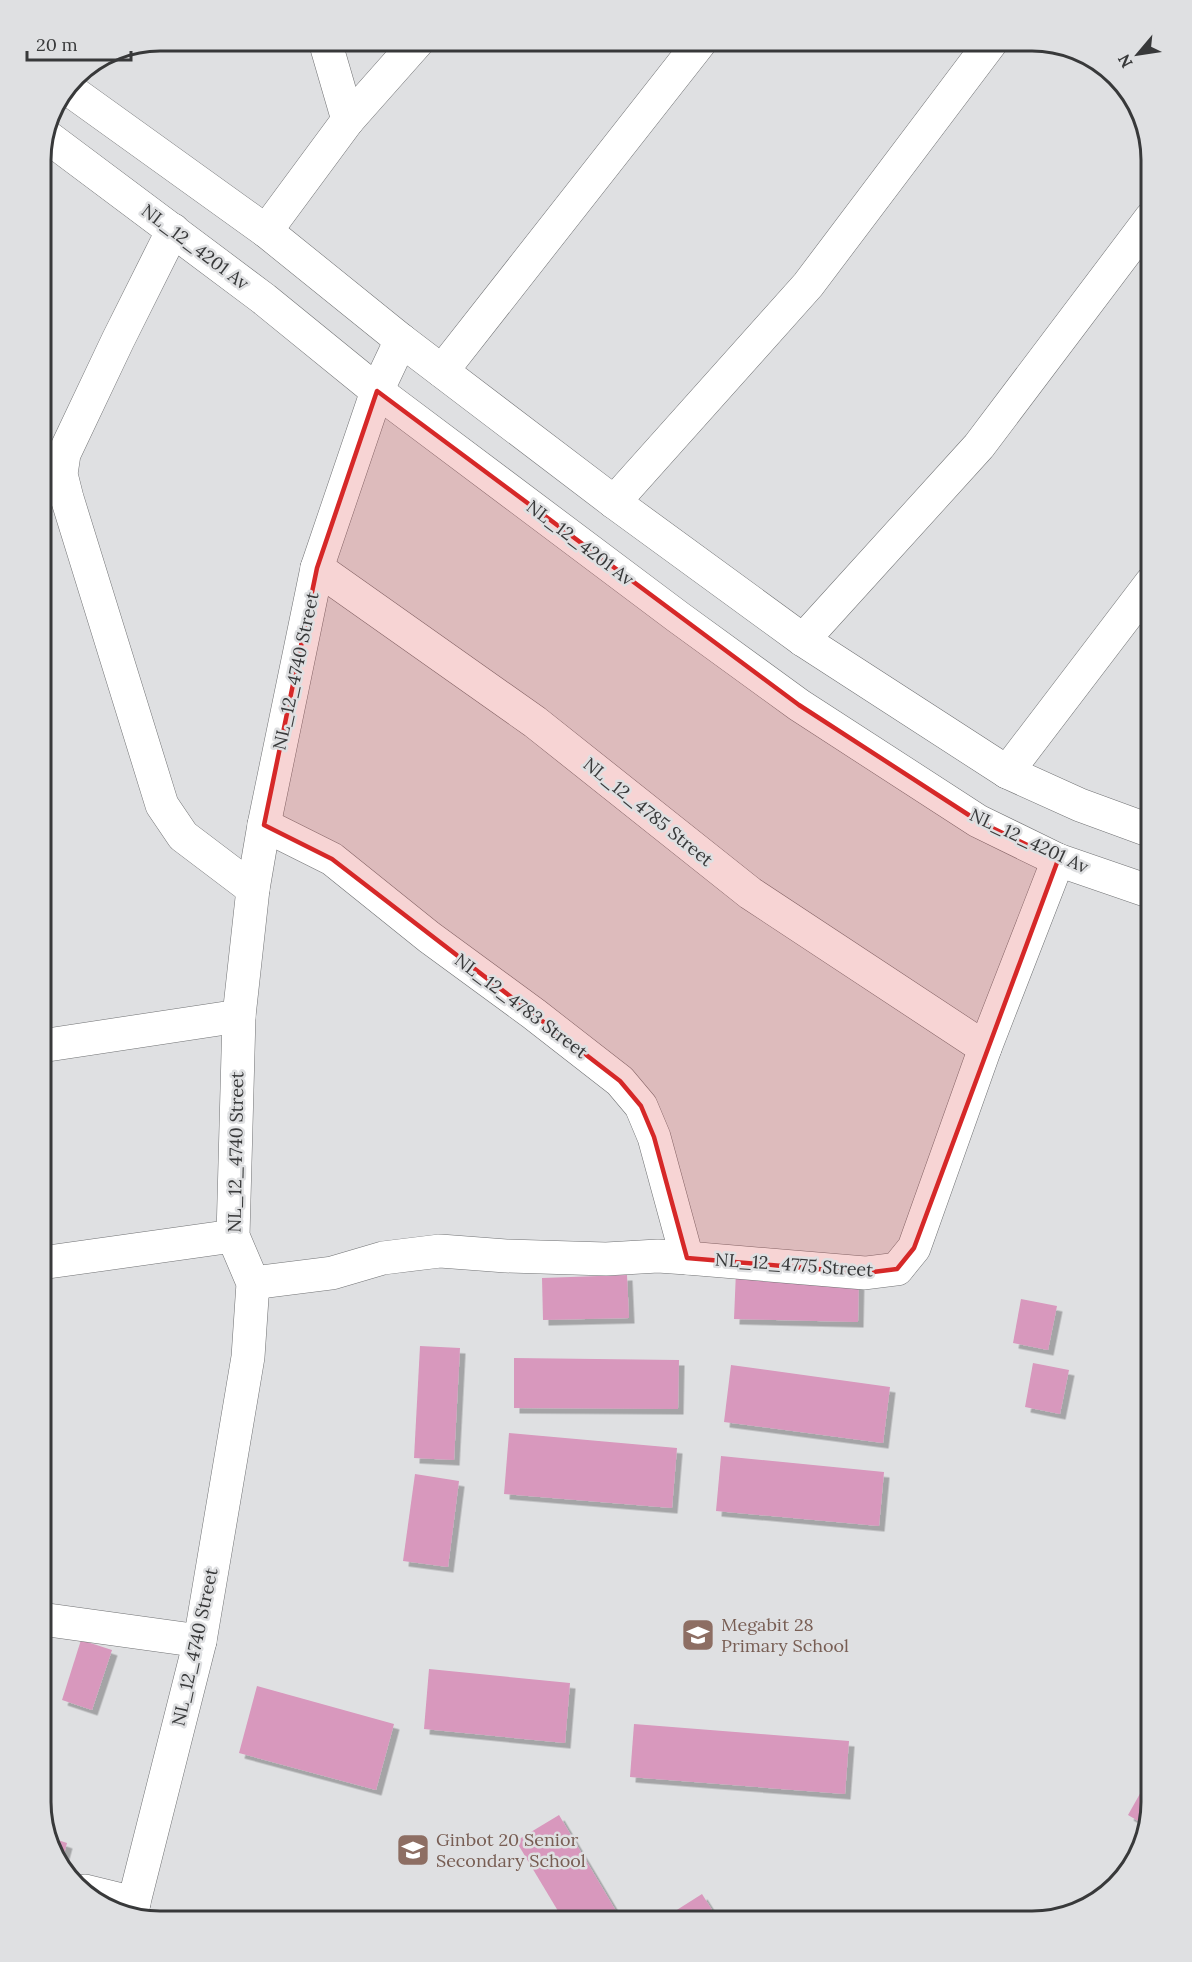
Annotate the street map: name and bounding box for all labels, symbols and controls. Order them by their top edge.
scale bar [27,24,130,62]
north arrow [1108,24,1168,84]
text: 20 m [36,33,78,56]
text: N [1113,51,1137,72]
street label: NL_12_4201 Av [137,199,254,295]
street label: NL_12_4201 Av [522,495,639,591]
street label: NL_12_4740 Street [268,590,324,752]
street label: NL_12_4785 Street [579,752,718,871]
street label: NL_12_4201 Av [966,803,1093,878]
street label: NL_12_4783 Street [450,948,592,1063]
street label: NL_12_4740 Street [223,1071,248,1233]
street label: NL_12_4775 Street [714,1248,874,1282]
street label: NL_12_4740 Street [167,1566,223,1728]
place label: Megabit 28 Primary School [721,1613,849,1657]
school or university icon: Megabit 28 Primary School [680,1617,716,1653]
place label: Ginbot 20 Senior Secondary School [436,1828,586,1872]
school or university icon: Ginbot 20 Senior Secondary School [395,1832,431,1868]

